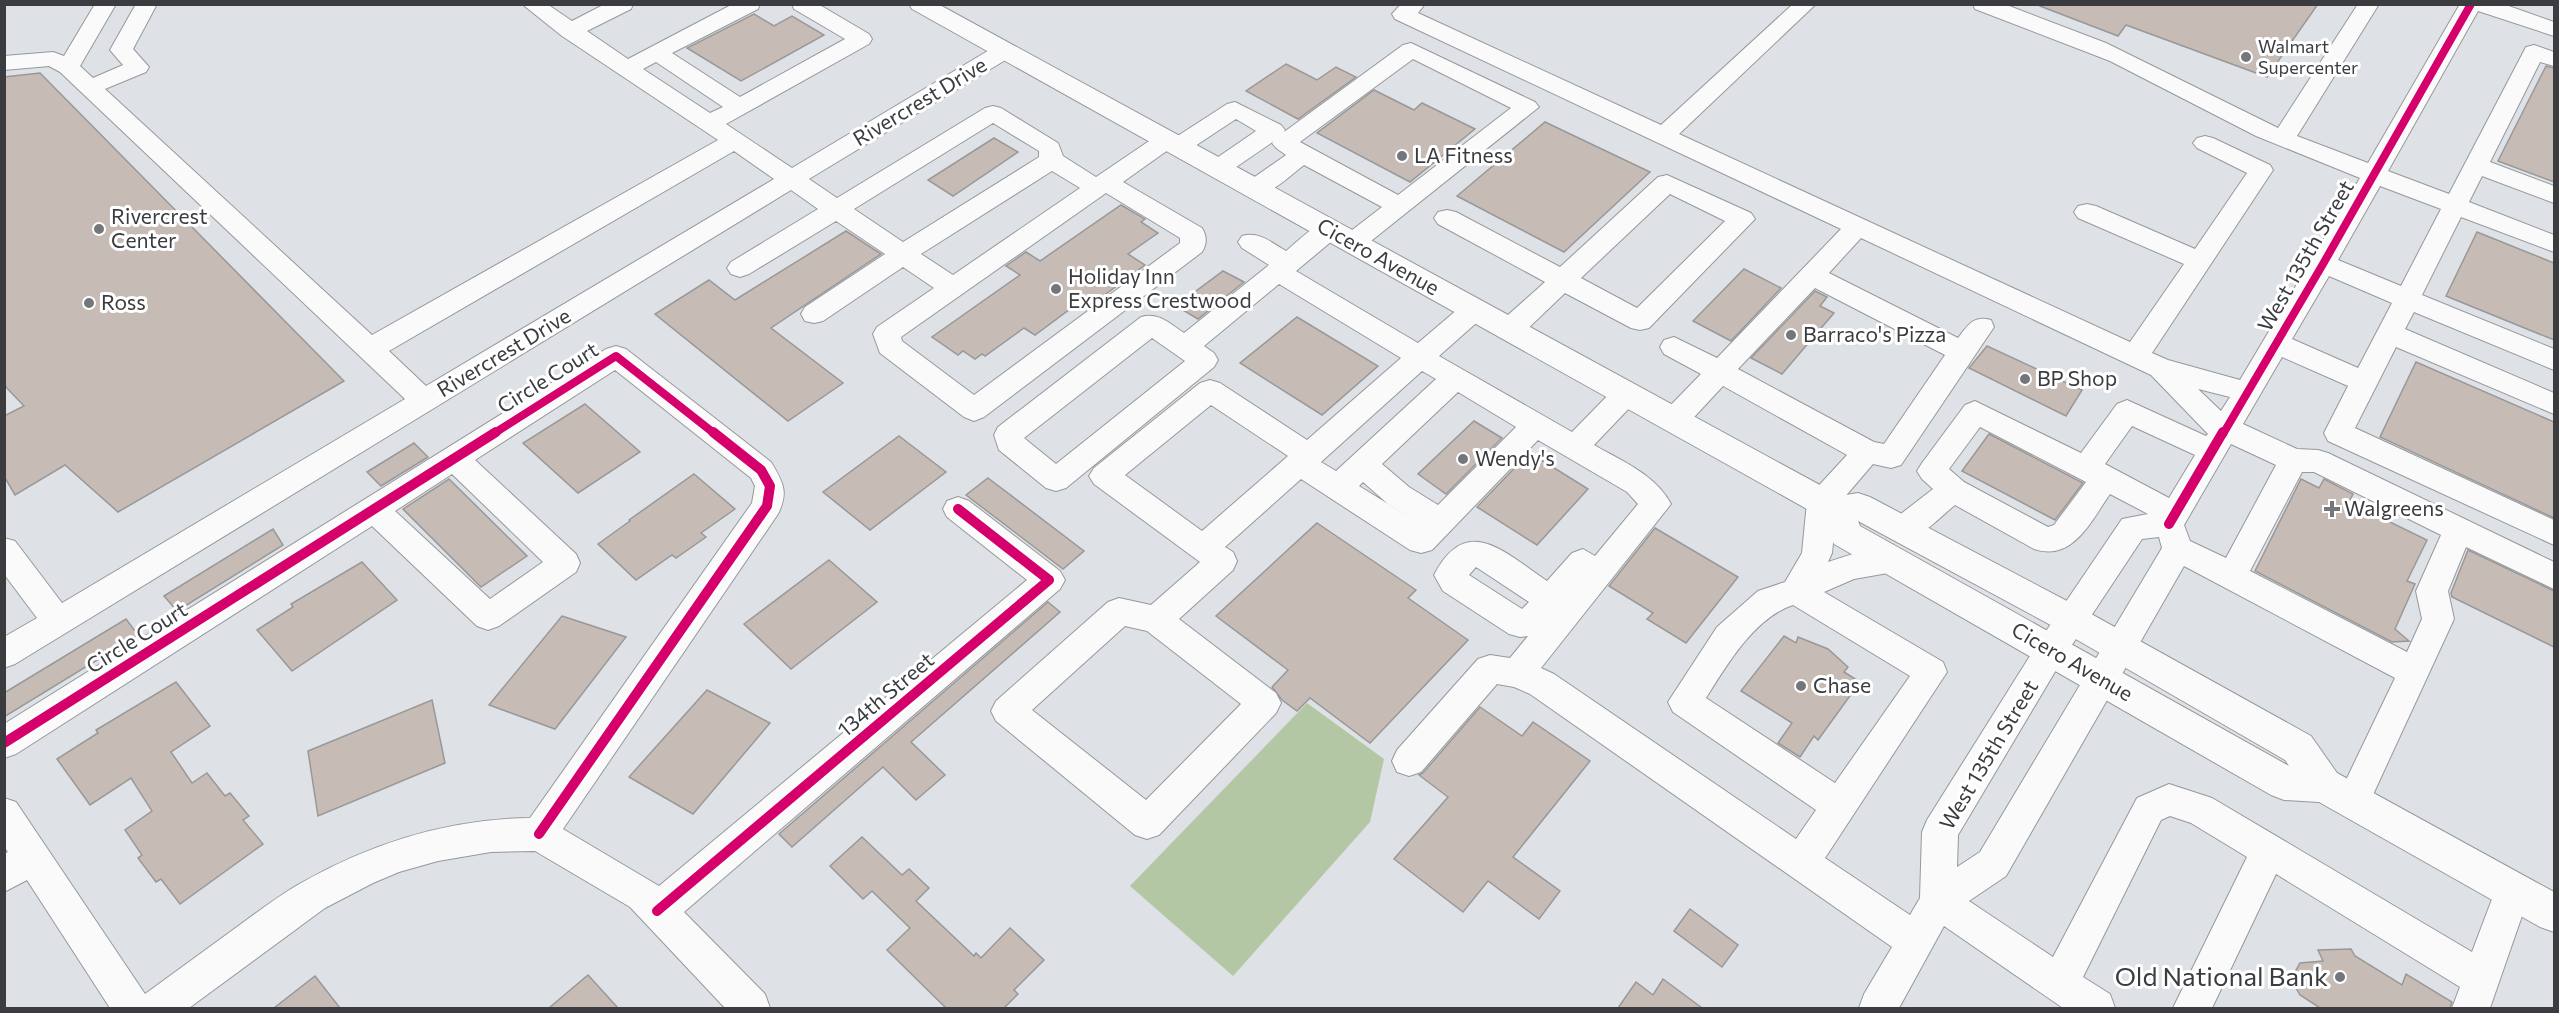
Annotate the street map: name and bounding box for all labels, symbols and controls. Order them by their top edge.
place label: Walmart Supercenter [2258,35,2358,78]
marker: Walmart Supercenter [2239,50,2253,64]
street label: Rivercrest Drive [848,51,991,150]
place label: LA Fitness [1414,142,1513,167]
marker: LA Fitness [1395,149,1409,163]
street label: West 135th Street [2251,175,2358,335]
place label: Rivercrest Center [111,203,208,252]
street label: Cicero Avenue [1313,212,1444,300]
marker: Rivercrest Center [92,222,106,236]
place label: Holiday Inn Express Crestwood [1068,263,1252,312]
marker: Holiday Inn Express Crestwood [1049,282,1063,296]
place label: Ross [101,289,146,314]
marker: Ross [82,296,96,310]
street label: Rivercrest Drive [432,302,575,401]
place label: Barraco's Pizza [1803,321,1946,346]
marker: Barraco's Pizza [1784,328,1798,342]
street label: Circle Court [492,336,602,418]
place label: BP Shop [2037,365,2117,390]
marker: BP Shop [2018,372,2032,386]
place label: Wendy's [1475,445,1555,470]
marker: Wendy's [1456,452,1470,466]
place label: Walgreens [2344,495,2444,520]
marker: Walgreens [2325,502,2339,516]
street label: Circle Court [81,596,191,678]
street label: Cicero Avenue [2008,616,2138,705]
street label: 134th Street [832,646,938,741]
place label: Chase [1813,672,1871,697]
street label: West 135th Street [1933,675,2042,834]
marker: Chase [1794,679,1808,693]
place label: Old National Bank [2115,960,2328,991]
marker: Old National Bank [2333,970,2347,984]

